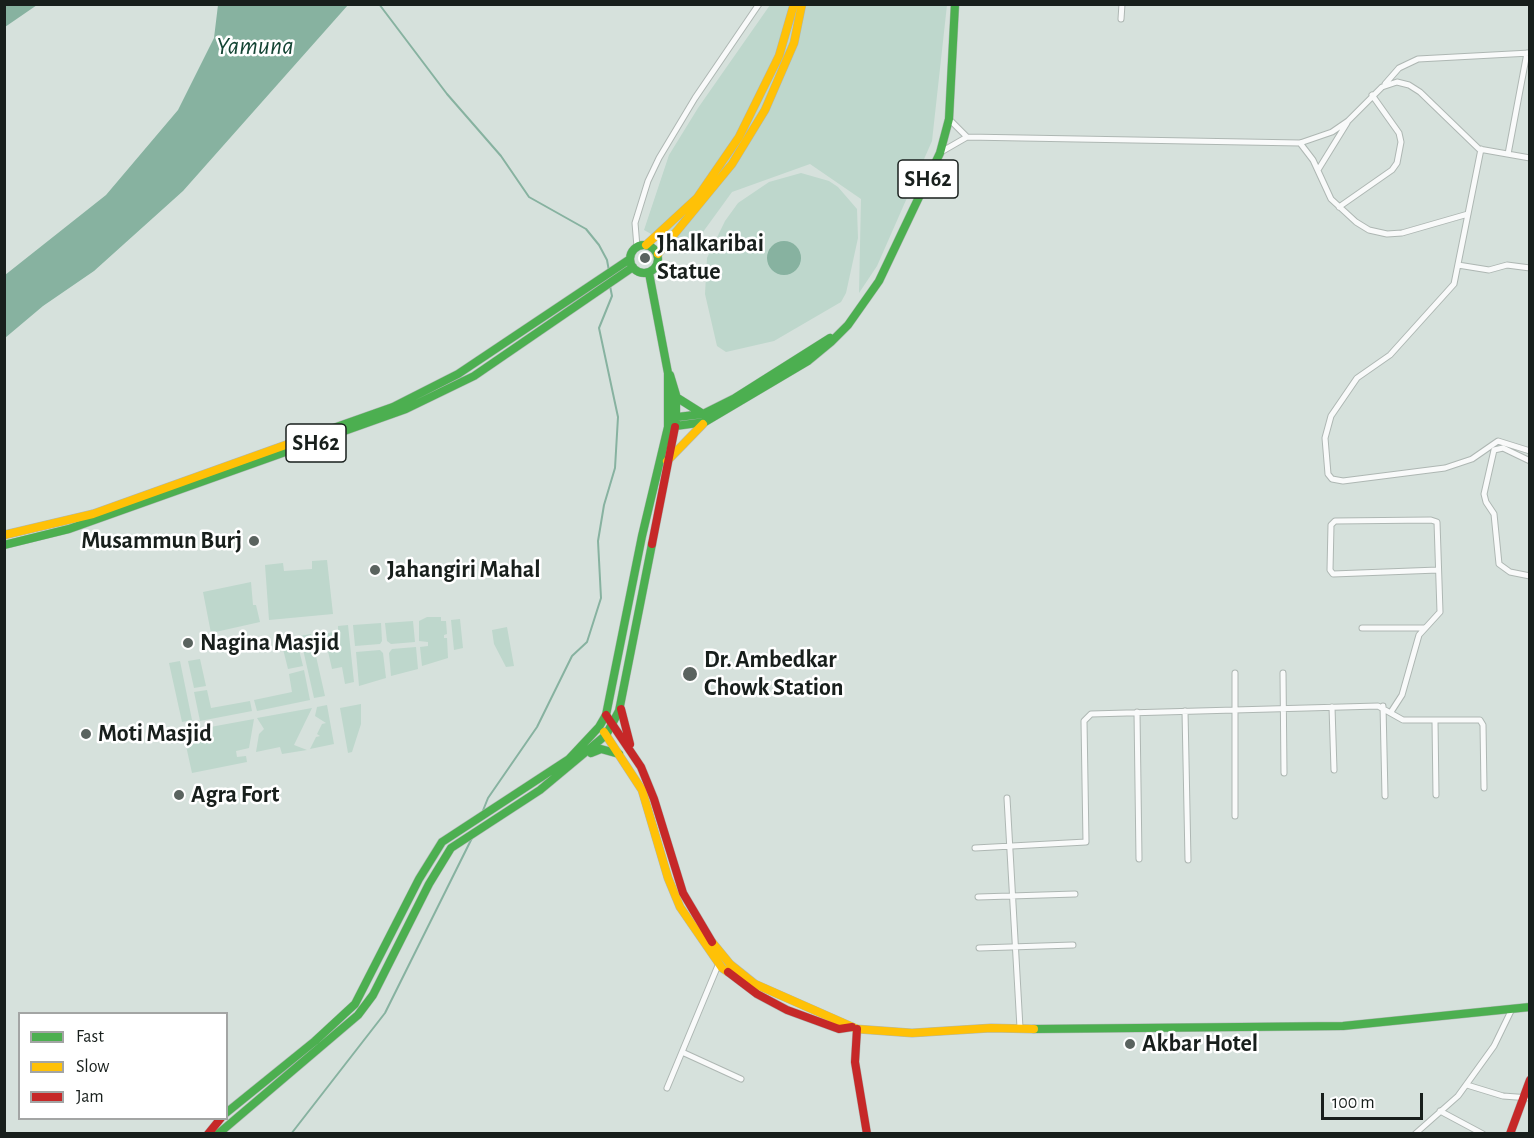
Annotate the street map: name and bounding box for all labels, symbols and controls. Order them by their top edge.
water label: Yamuna [216,30,294,62]
road number: SH62 [898,160,958,198]
place label: Jhalkaribai Statue [657,230,764,286]
marker: Jhalkaribai Statue [638,251,652,265]
road number: SH62 [286,424,346,462]
place label: Musammun Burj [81,527,242,555]
marker: Musammun Burj [247,534,261,548]
place label: Jahangiri Mahal [387,556,541,584]
marker: Jahangiri Mahal [368,563,382,577]
place label: Nagina Masjid [200,629,339,657]
marker: Nagina Masjid [181,636,195,650]
place label: Dr. Ambedkar Chowk Station [704,646,844,702]
marker: Dr. Ambedkar Chowk Station [681,665,699,683]
place label: Moti Masjid [98,720,212,748]
marker: Moti Masjid [79,727,93,741]
place label: Agra Fort [191,781,279,809]
marker: Agra Fort [172,788,186,802]
legend [18,1012,228,1120]
text: Fast [76,1028,104,1046]
place label: Akbar Hotel [1142,1030,1258,1058]
marker: Akbar Hotel [1123,1037,1137,1051]
text: Slow [76,1058,109,1076]
scale bar [1324,1081,1426,1119]
text: Jam [76,1088,104,1106]
text: 100 m [1332,1094,1375,1112]

